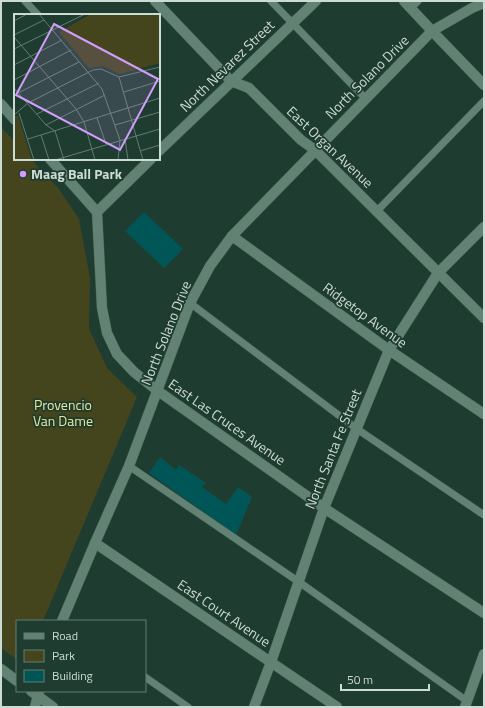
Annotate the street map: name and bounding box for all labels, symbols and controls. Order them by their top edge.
inset map [14,14,160,160]
street label: North Nevarez Street [175,15,279,116]
street label: North Solano Drive [320,30,413,123]
street label: East Organ Avenue [282,101,378,192]
place label: Maag Ball Park [31,163,123,184]
marker: Maag Ball Park [18,169,28,179]
street label: North Solano Drive [135,277,196,388]
street label: Ridgetop Avenue [319,277,412,352]
street label: East Las Cruces Avenue [164,373,290,470]
street label: North Santa Fe Street [299,386,366,512]
park label: Provencio Van Dame [33,394,93,431]
street label: East Court Avenue [174,574,275,652]
legend [16,620,146,692]
text: Road [52,626,78,645]
text: Park [52,646,75,665]
text: Building [52,666,93,685]
scale bar [341,666,429,692]
text: 50 m [347,670,373,689]

